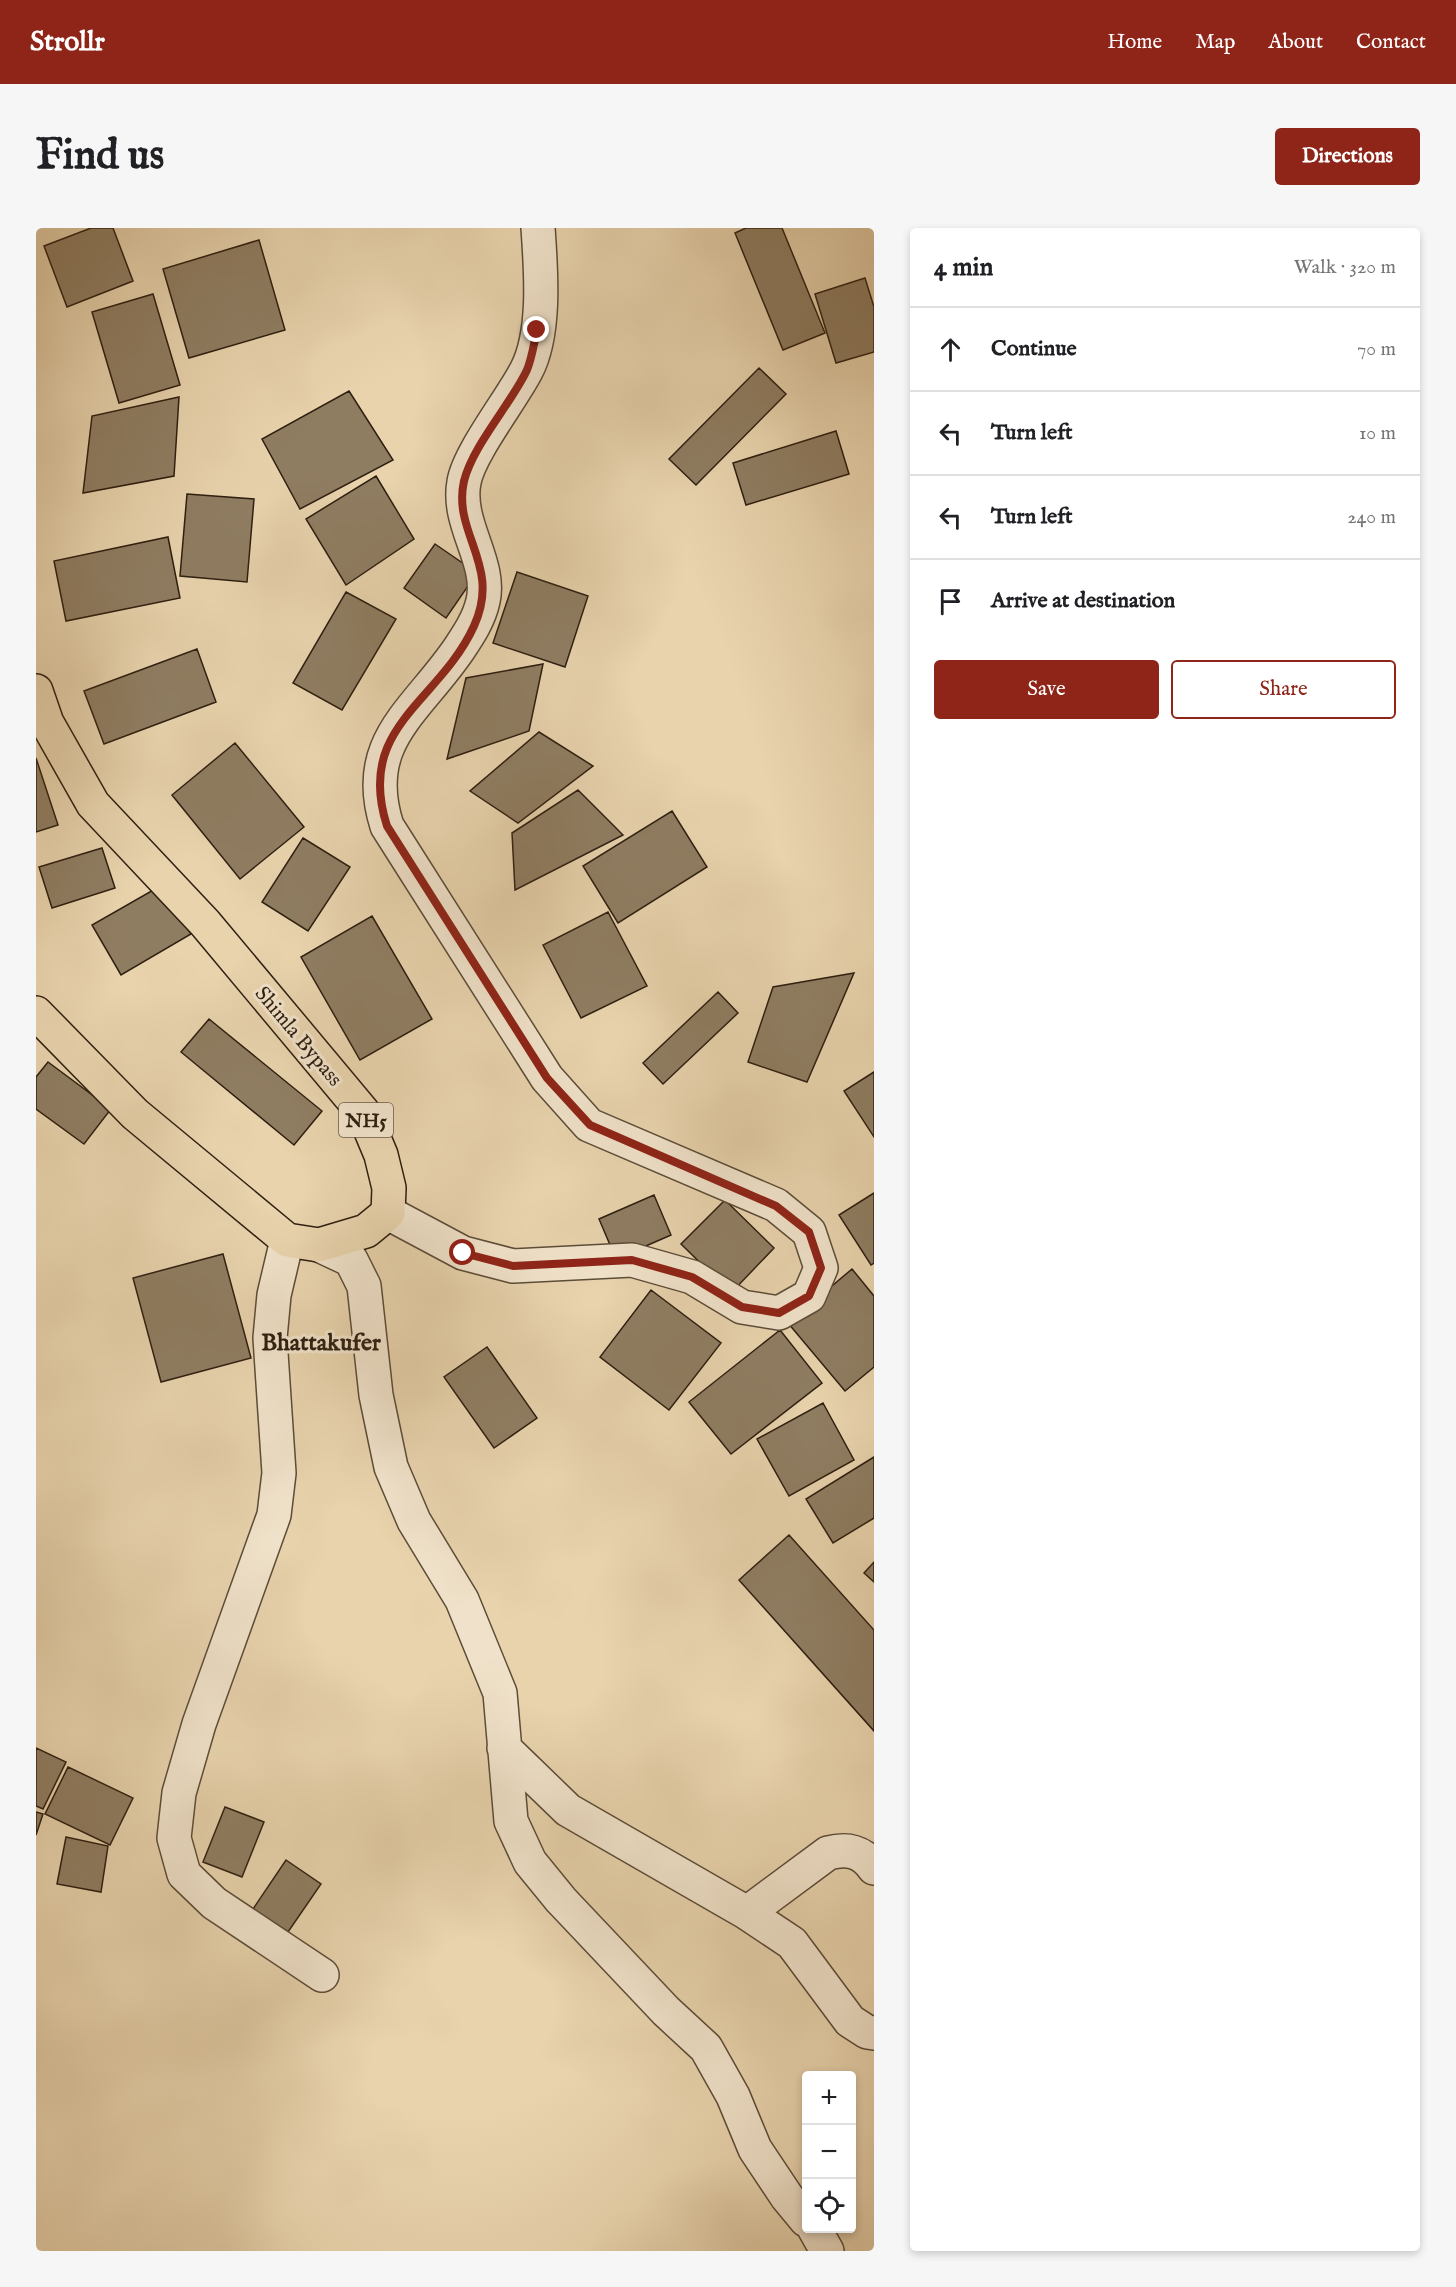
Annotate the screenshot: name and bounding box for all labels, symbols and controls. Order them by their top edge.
text: Strollr [30,25,105,60]
text: Home [1107,29,1162,56]
text: Map [1195,29,1235,56]
text: About [1268,29,1323,56]
text: Contact [1356,29,1426,56]
button: Directions [1275,128,1420,185]
text: Find us [36,130,164,183]
text: 4 min [934,251,993,284]
text: Walk · 320 m [1294,255,1396,280]
route end [523,316,549,342]
icon: ahead [934,333,967,366]
text: Continue [991,335,1077,363]
text: 70 m [1357,337,1396,362]
icon: left [934,417,967,450]
text: Turn left [991,419,1073,447]
text: 10 m [1359,421,1396,446]
icon: left [934,501,967,534]
text: Turn left [991,503,1073,531]
text: 240 m [1347,505,1396,530]
icon: arrive [934,585,967,618]
text: Arrive at destination [991,587,1175,615]
button: Save [934,660,1159,719]
button: Share [1171,660,1396,719]
street label: Shimla Bypass [248,981,348,1093]
road number: NH5 [339,1103,393,1137]
route start [449,1239,475,1265]
district label: Bhattakufer [261,1328,381,1359]
map controls [802,2071,856,2233]
button: + [802,2071,856,2125]
button: − [802,2125,856,2179]
button: locate [802,2179,856,2233]

